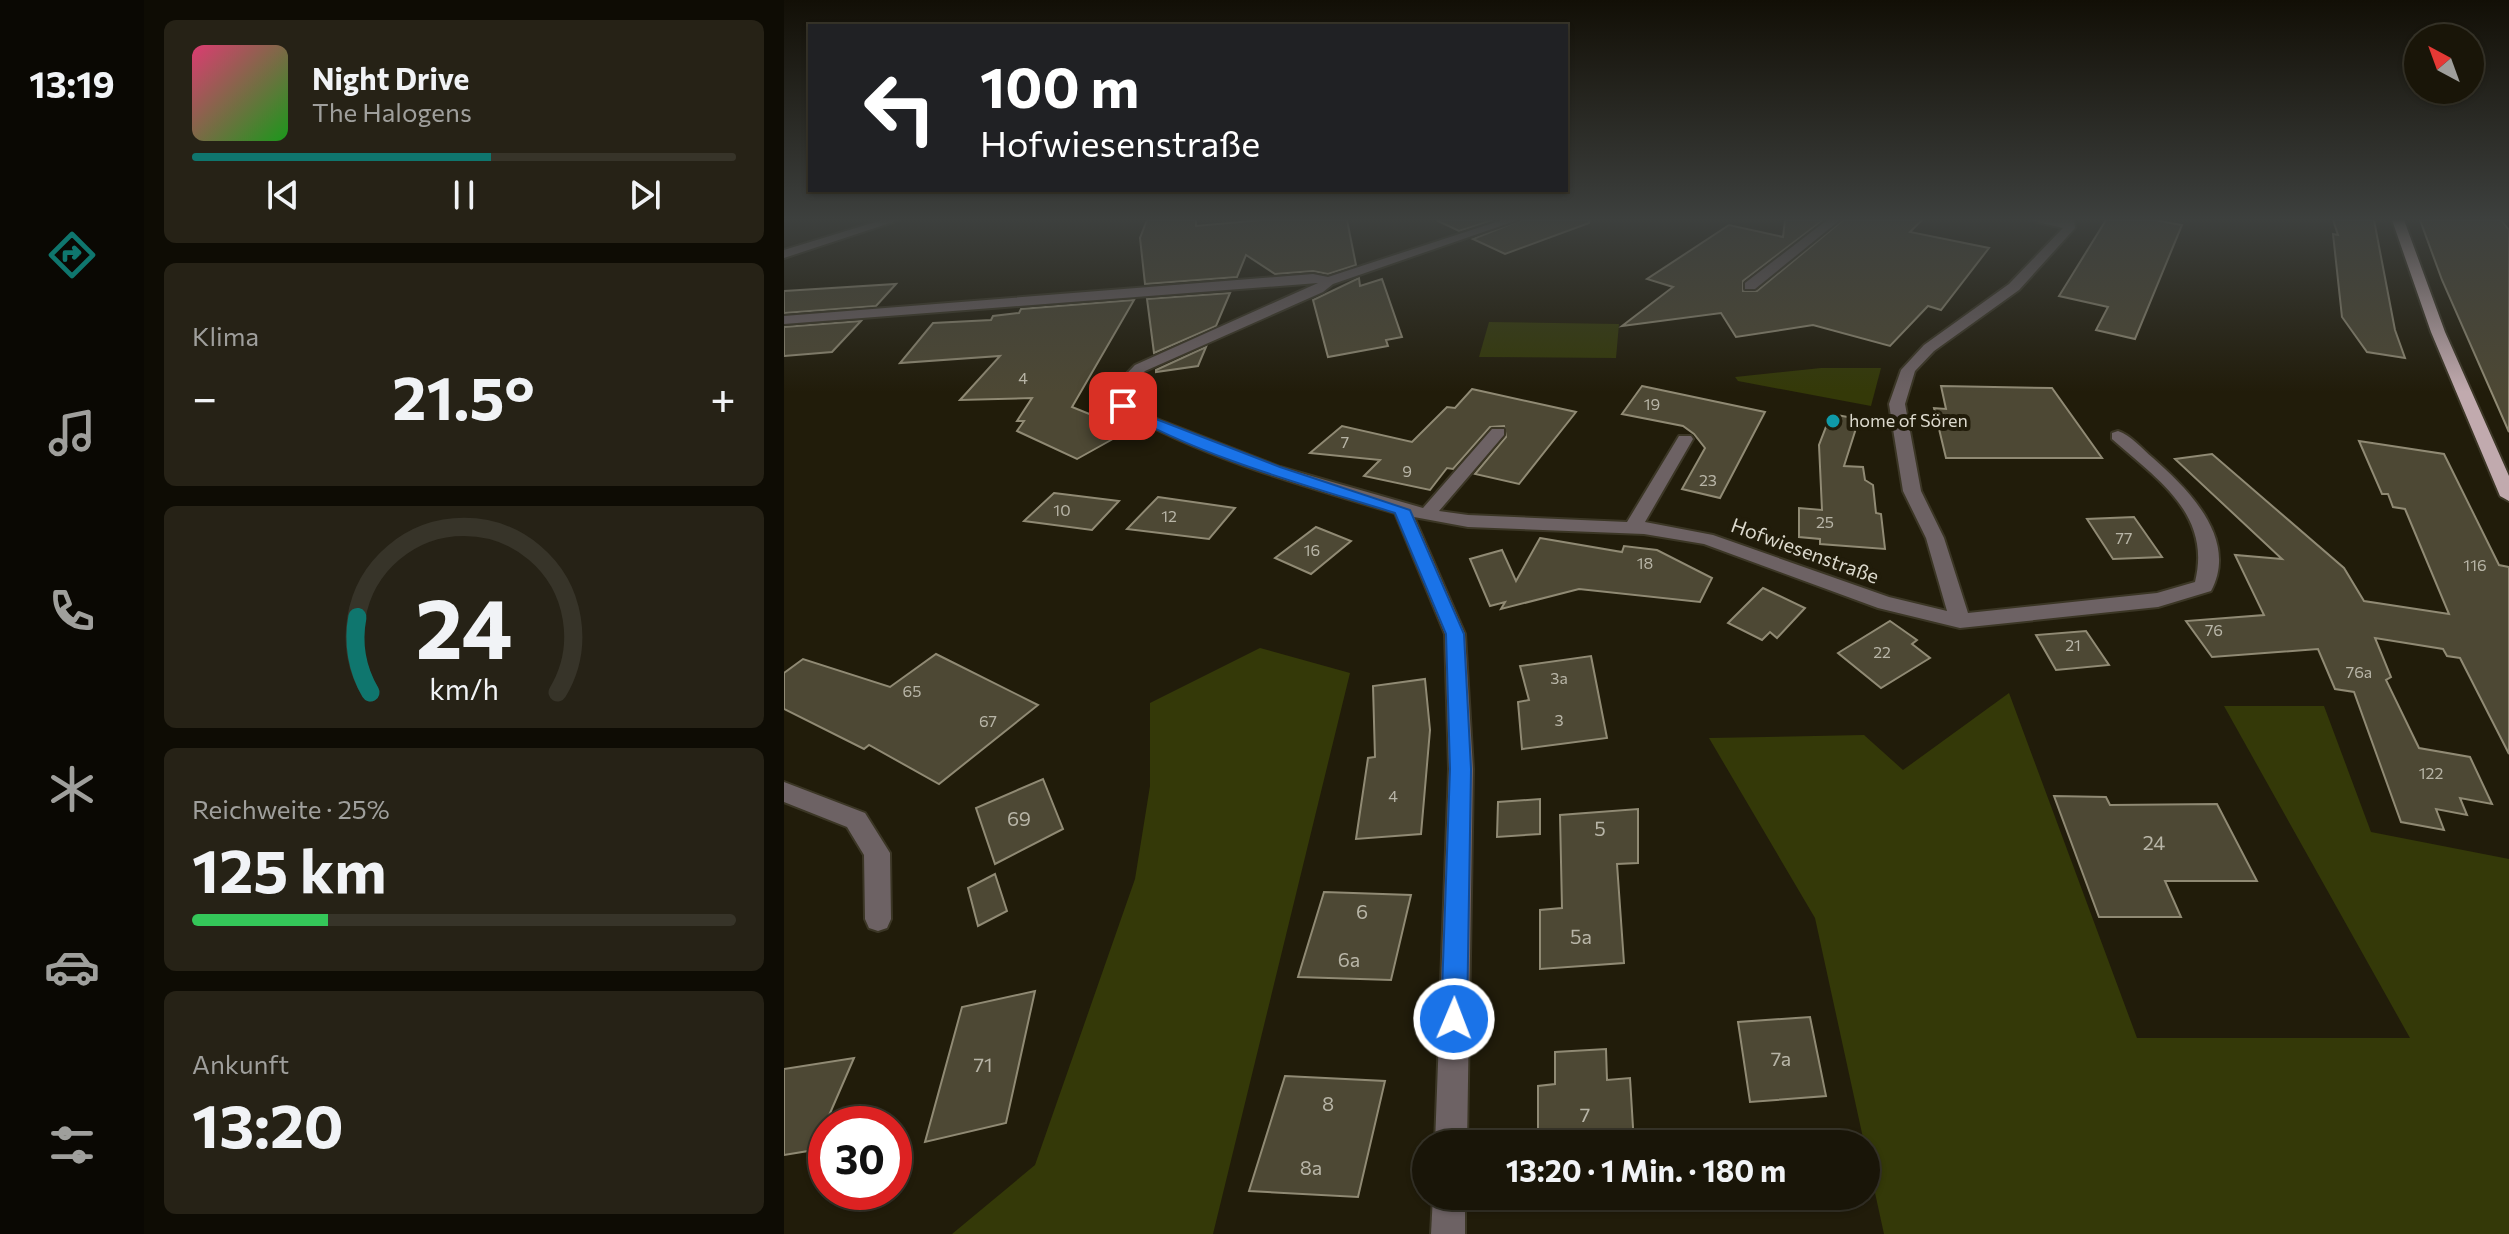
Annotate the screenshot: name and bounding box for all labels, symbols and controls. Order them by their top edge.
north arrow [2404,24,2484,104]
map controls [2404,24,2484,104]
text: 100 m [980,51,1139,120]
icon: left [848,56,952,160]
text: Night Drive [312,59,469,96]
text: 13:19 [29,61,115,105]
text: The Halogens [312,96,472,127]
text: Hofwiesenstraße [980,120,1260,164]
icon: previous [261,173,305,217]
icon: pause [442,173,486,217]
icon: next [623,173,667,217]
icon: directions [44,227,100,283]
text: Klima [192,320,259,351]
text: 21.5° [392,359,535,432]
house number: 4 [1018,368,1028,387]
text: − [192,369,217,423]
text: + [710,369,736,423]
pin [1089,372,1157,440]
icon: arrive [1101,384,1145,428]
house number: 19 [1644,394,1660,413]
icon: music [44,405,100,461]
place label: home of Sören [1849,409,1968,431]
marker: home of Sören [1824,412,1842,430]
house number: 7 [1341,432,1349,451]
house number: 9 [1402,461,1412,480]
house number: 23 [1699,470,1717,489]
house number: 10 [1053,500,1071,519]
house number: 12 [1161,506,1177,525]
street label: Hofwiesenstraße [1728,512,1883,588]
house number: 25 [1816,512,1834,531]
house number: 77 [2116,528,2132,547]
house number: 16 [1304,540,1320,559]
house number: 18 [1637,553,1653,572]
house number: 116 [2463,555,2487,574]
text: 24 [415,574,513,676]
icon: phone [44,583,100,639]
house number: 76 [2205,620,2223,639]
house number: 21 [2065,635,2081,654]
house number: 22 [1873,642,1891,661]
house number: 76a [2346,662,2372,681]
house number: 3a [1550,668,1568,687]
text: km/h [429,671,499,706]
house number: 65 [903,681,921,700]
house number: 3 [1554,710,1564,729]
house number: 67 [979,711,997,730]
icon: climate [44,761,100,817]
house number: 122 [2419,763,2443,782]
house number: 4 [1388,786,1398,805]
text: Reichweite · 25% [192,793,390,824]
house number: 69 [1007,806,1031,830]
house number: 5 [1594,816,1606,840]
house number: 24 [2143,830,2165,854]
text: 125 km [192,832,387,905]
house number: 6 [1356,899,1368,923]
house number: 5a [1570,924,1592,948]
icon: car [44,939,100,995]
house number: 6a [1338,947,1360,971]
position arrow [1412,977,1496,1061]
house number: 7a [1771,1046,1791,1070]
text: Ankunft [192,1048,289,1079]
house number: 71 [973,1052,993,1076]
text: 13:20 [192,1087,344,1160]
house number: 8 [1322,1091,1334,1115]
house number: 7 [1580,1102,1590,1126]
speed limit sign: 30 [808,1106,912,1210]
icon: filters [44,1117,100,1173]
text: 13:20 · 1 Min. · 180 m [1506,1151,1786,1188]
house number: 8a [1300,1155,1322,1179]

